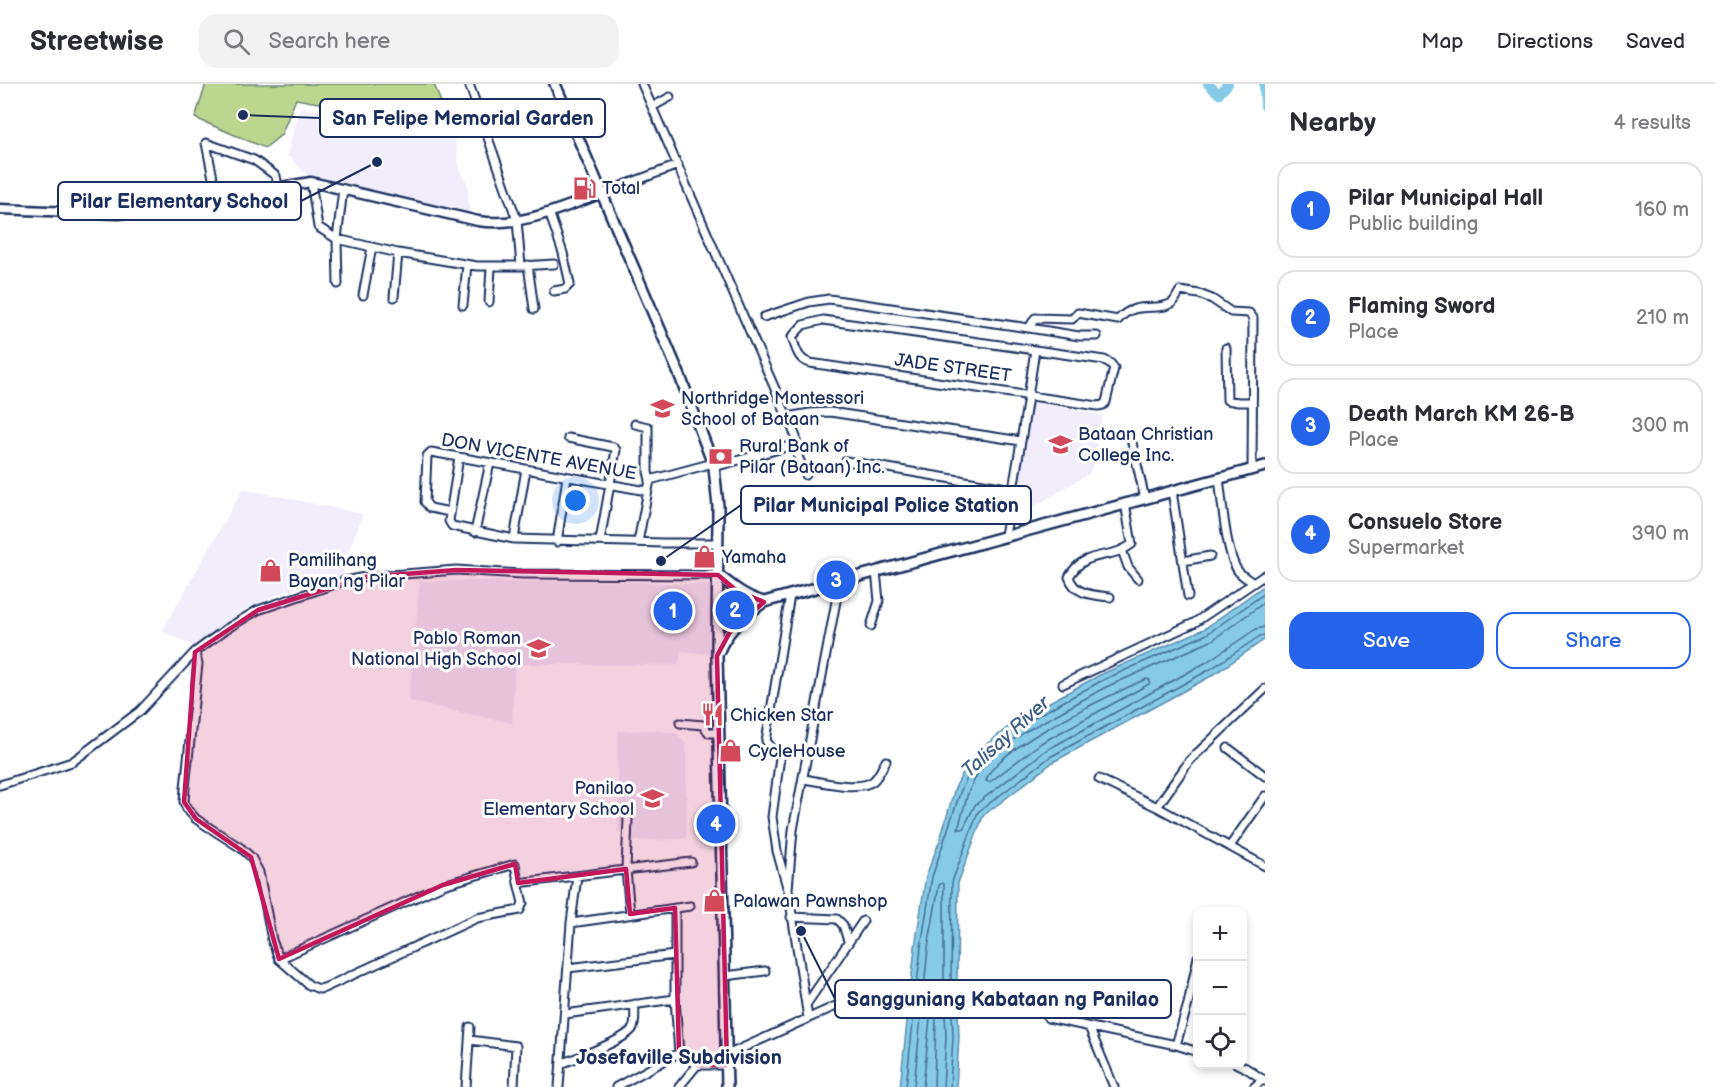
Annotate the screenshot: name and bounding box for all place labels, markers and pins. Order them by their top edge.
callout: San Felipe Memorial Garden [320,99,605,137]
fuel station icon: Total [571,175,597,201]
place label: Total [602,178,640,199]
callout: Pilar Elementary School [58,182,301,220]
place label: Northridge Montessori School of Bataan [681,388,864,430]
school or university icon: Northridge Montessori School of Bataan [650,395,676,421]
place label: Bataan Christian College Inc. [1078,424,1213,466]
school or university icon: Bataan Christian College Inc. [1047,431,1073,457]
place label: Rural Bank of Pilar (Bataan) Inc. [739,436,885,478]
bank icon: Rural Bank of Pilar (Bataan) Inc. [708,443,734,469]
callout: Pilar Municipal Police Station [741,486,1031,524]
shop icon: Yamaha [691,544,717,570]
place label: Yamaha [721,547,786,568]
place label: Pamilihang Bayan ng Pilar [288,550,405,592]
shop icon: Pamilihang Bayan ng Pilar [257,557,283,583]
pin: 3 [816,558,856,602]
pin: 1 [654,588,692,634]
pin: 2 [716,588,754,632]
place label: Pablo Roman National High School [351,628,521,670]
school or university icon: Pablo Roman National High School [526,635,552,661]
restaurant icon: Chicken Star [699,702,725,728]
place label: Chicken Star [730,705,833,726]
shop icon: CycleHouse [717,738,743,764]
place label: CycleHouse [748,741,846,762]
place label: Panilao Elementary School [483,778,634,820]
school or university icon: Panilao Elementary School [639,785,665,811]
pin: 4 [696,802,736,846]
shop icon: Palawan Pawnshop [702,888,728,914]
place label: Palawan Pawnshop [733,891,888,912]
callout: Sangguniang Kabataan ng Panilao [835,980,1171,1018]

